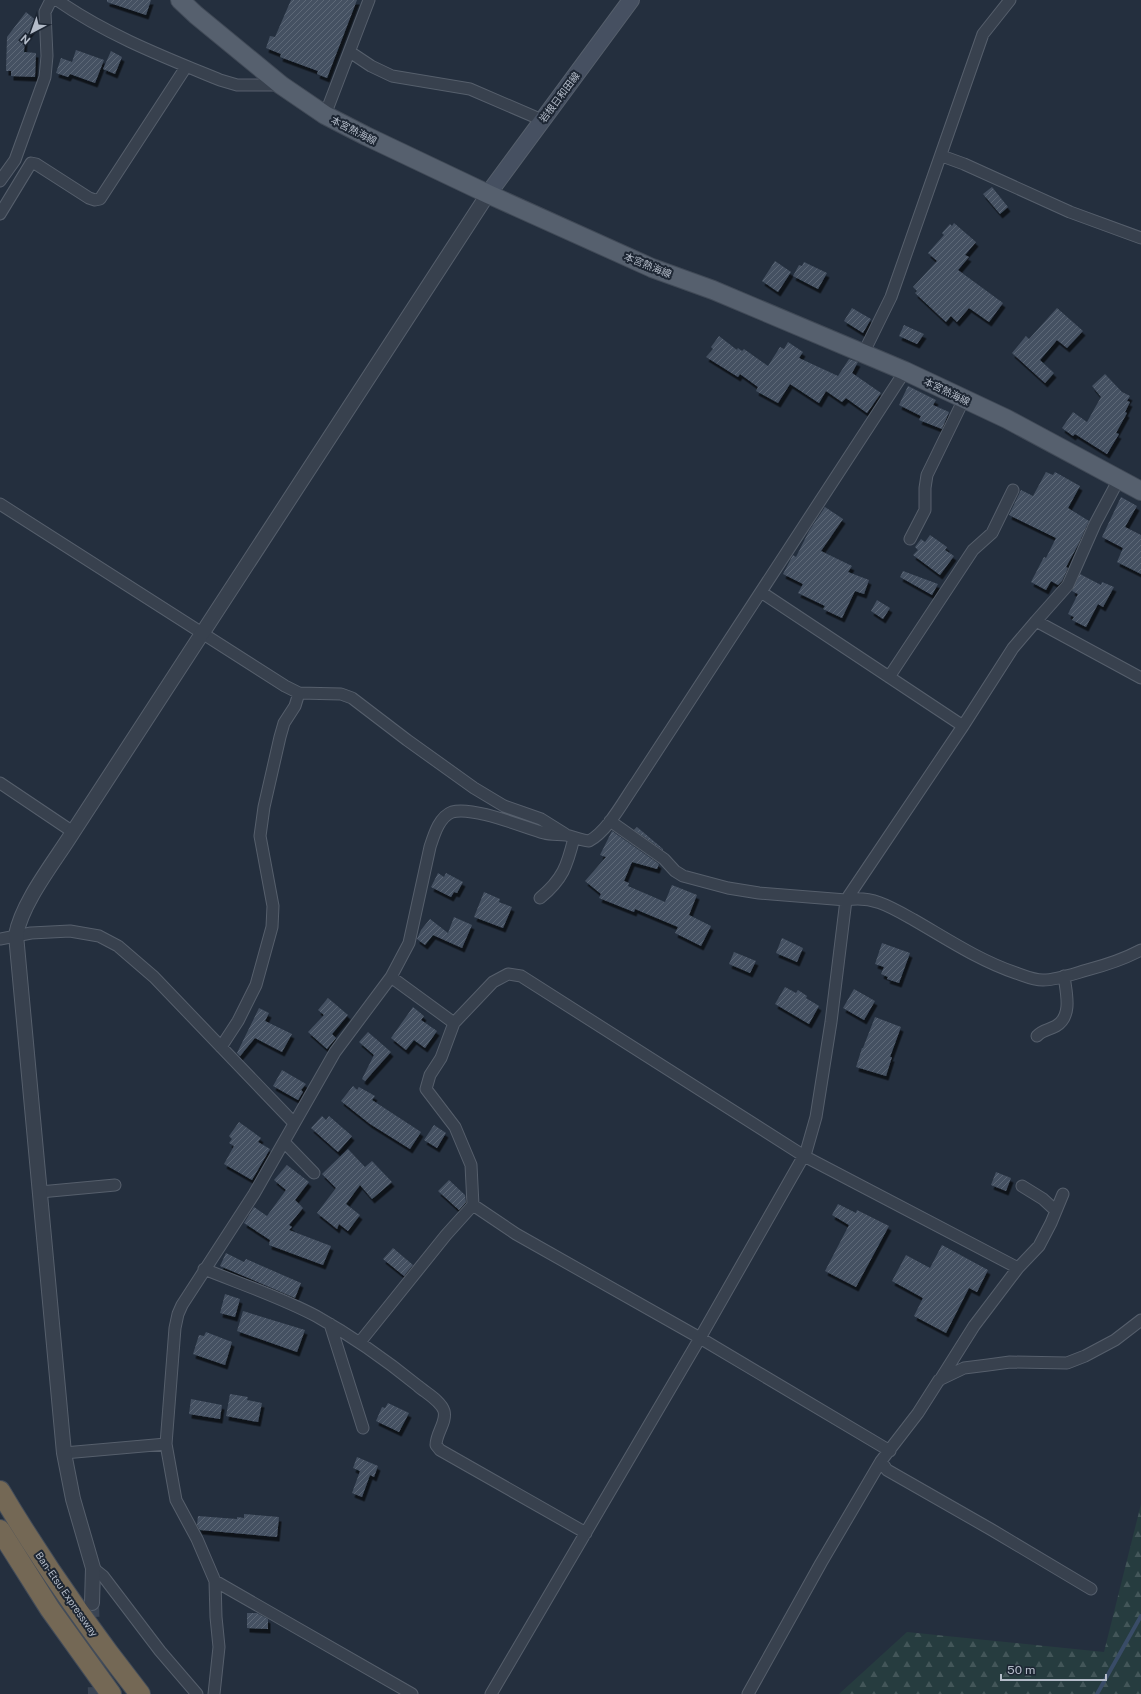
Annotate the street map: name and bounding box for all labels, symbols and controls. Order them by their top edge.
north arrow [12,12,52,52]
text: N [18,32,33,47]
street label: 岩根日和田線 [536,69,582,125]
street label: 本宮熱海線 [329,113,379,147]
street label: 本宮熱海線 [623,250,673,280]
street label: 本宮熱海線 [922,375,972,407]
street label: Ban-Etsu Expressway [33,1549,101,1639]
scale bar [1001,1656,1106,1682]
text: 50 m [1007,1663,1035,1677]

